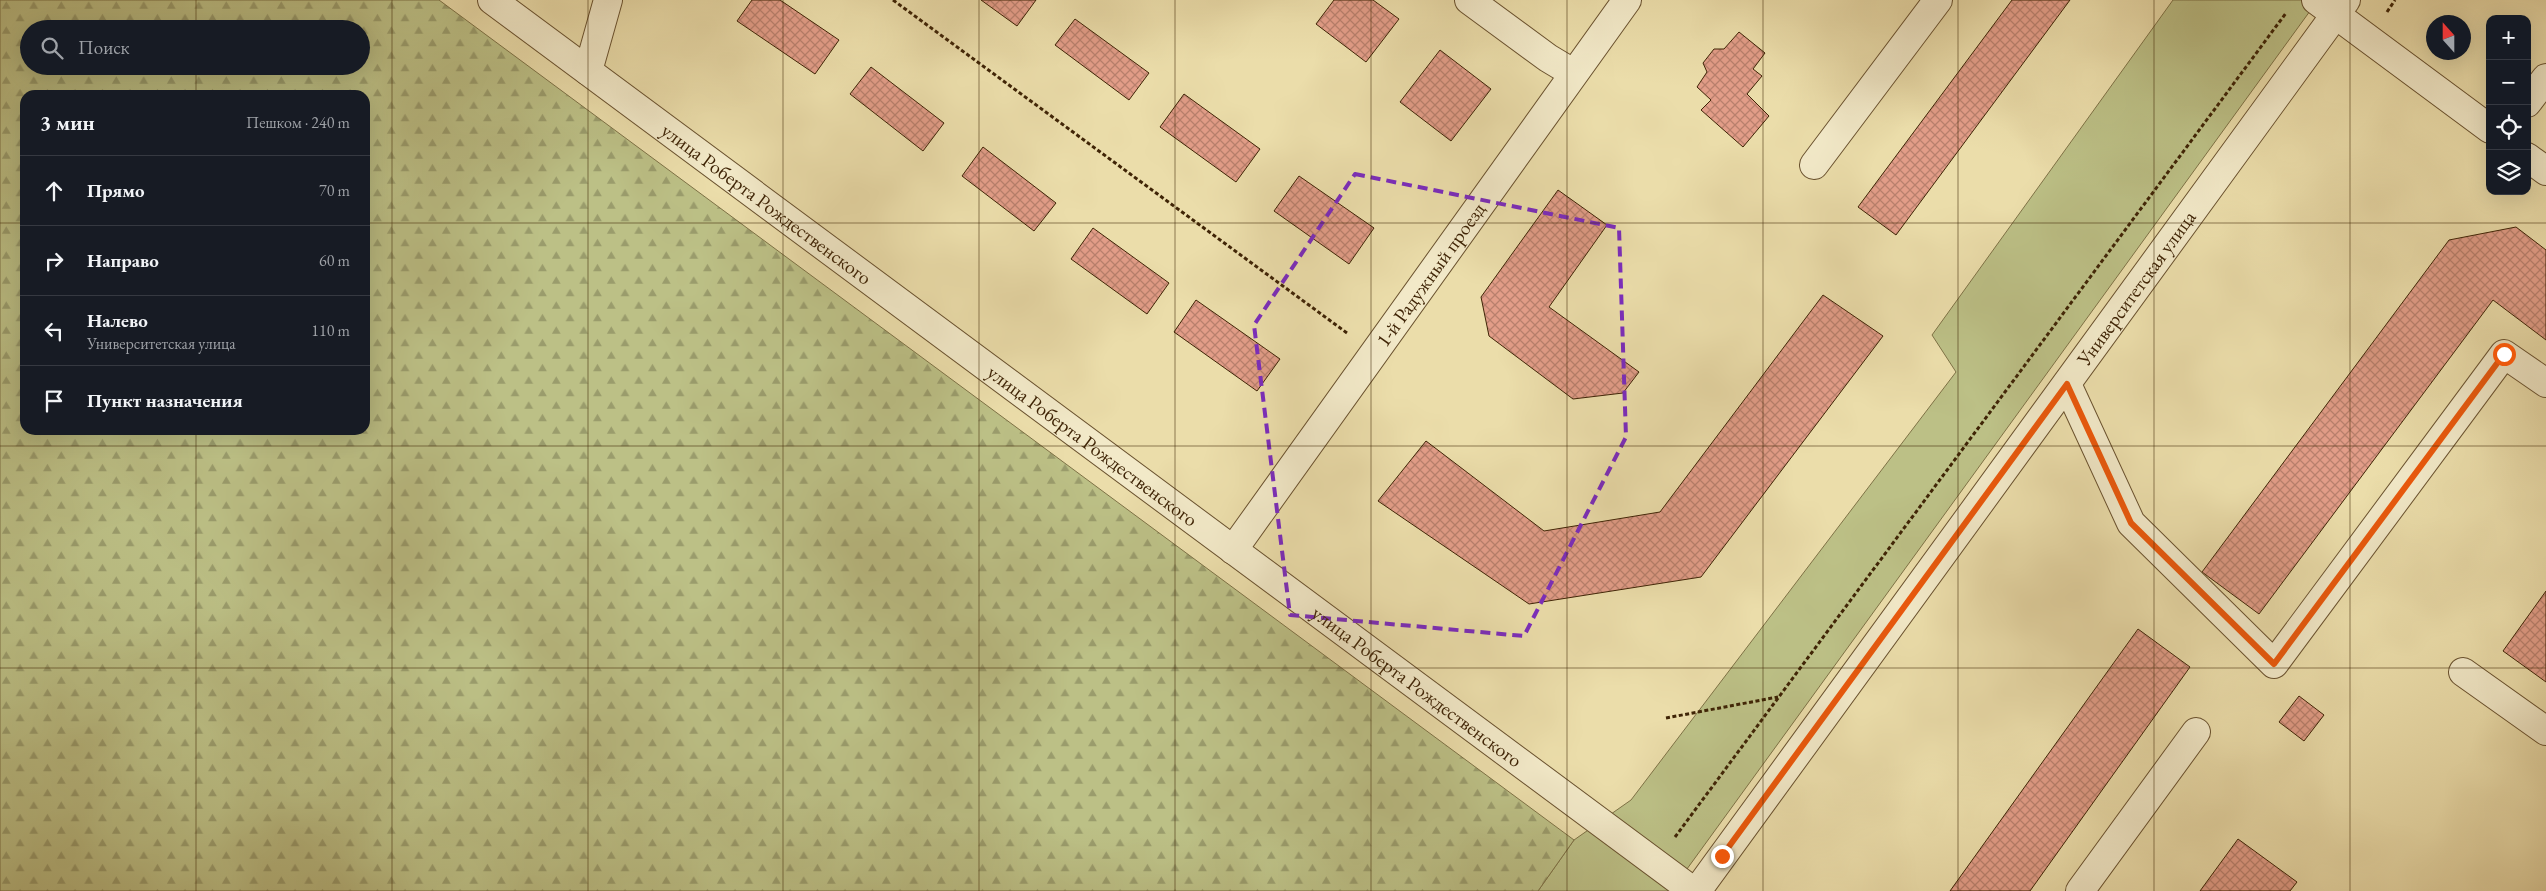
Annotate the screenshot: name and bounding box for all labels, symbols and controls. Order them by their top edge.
north arrow [2426,15,2471,60]
map controls [2486,15,2531,195]
button: + [2486,15,2531,60]
search box [20,20,370,75]
icon: search [38,34,66,62]
text: Поиск [78,35,130,60]
button: − [2486,60,2531,105]
button: locate [2486,105,2531,150]
text: 3 мин [40,109,95,136]
text: Пешком · 240 m [246,112,350,133]
street label: улица Роберта Рождественского [656,117,877,290]
button: layers [2486,150,2531,195]
icon: ahead [40,177,68,205]
text: Прямо [87,178,145,203]
text: 70 m [319,180,350,201]
street label: 1-й Радужный проезд [1370,197,1491,352]
street label: Университетская улица [2070,205,2201,372]
icon: right [40,247,68,275]
text: Направо [87,248,159,273]
text: 60 m [319,250,350,271]
text: Налево [87,308,148,333]
icon: left [40,317,68,345]
text: 110 m [311,320,350,341]
text: Университетская улица [87,333,236,354]
route start [2493,343,2516,366]
street label: улица Роберта Рождественского [982,359,1203,532]
icon: arrive [40,387,68,415]
text: Пункт назначения [87,388,243,413]
street label: улица Роберта Рождественского [1307,600,1528,773]
route end [1711,845,1734,868]

